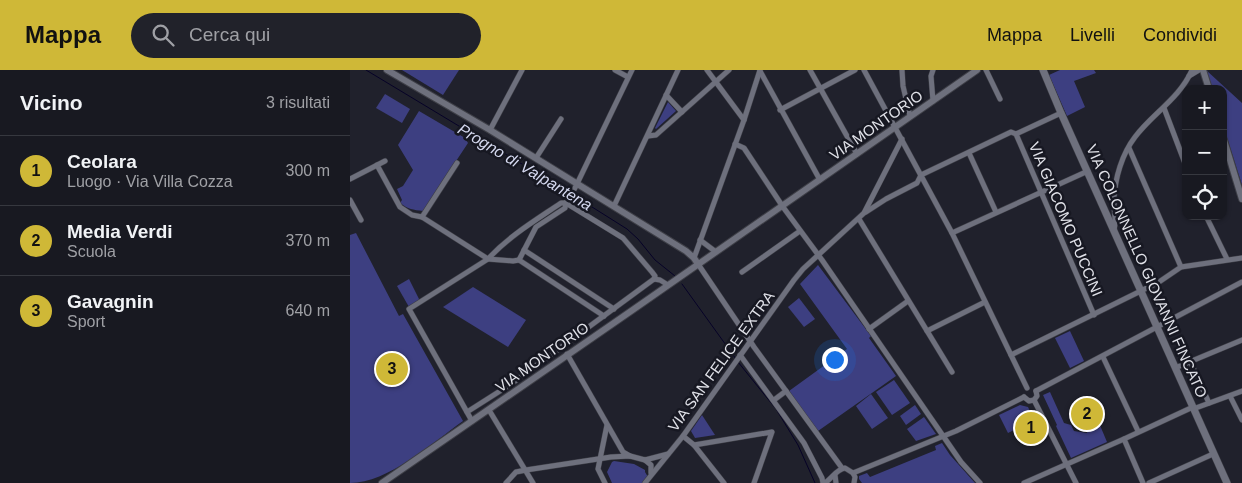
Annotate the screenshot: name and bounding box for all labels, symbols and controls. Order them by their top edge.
search box [131,13,481,58]
text: Mappa [25,21,101,48]
icon: search [149,21,177,49]
text: Cerca qui [189,24,270,45]
text: Mappa [987,25,1042,45]
text: Livelli [1070,25,1115,45]
text: Condividi [1143,25,1217,45]
map controls [1182,85,1227,220]
button: + [1182,85,1227,130]
street label: VIA MONTORIO [826,87,926,163]
text: Vicino [20,91,83,114]
text: 3 risultati [266,94,330,111]
water label: Progno di Valpantena [455,120,595,214]
button: − [1182,130,1227,175]
street label: VIA GIACOMO PUCCINI [1026,139,1106,299]
street label: VIA COLONNELLO GIOVANNI FINCATO [1083,142,1211,400]
text: Ceolara [67,151,137,172]
text: 1 [32,162,40,179]
text: 300 m [286,162,330,179]
text: Luogo · Via Villa Cozza [67,173,233,190]
button: locate [1182,175,1227,220]
text: Media Verdi [67,221,173,242]
text: 2 [32,232,40,249]
text: 370 m [286,232,330,249]
text: Scuola [67,243,116,260]
street label: VIA SAN FELICE EXTRA [664,288,778,434]
text: Gavagnin [67,291,154,312]
text: 3 [32,302,40,319]
text: 640 m [286,302,330,319]
text: Sport [67,313,105,330]
street label: VIA MONTORIO [492,319,592,395]
your location [822,347,848,373]
pin: 3 [376,350,408,388]
pin: 2 [1071,395,1103,433]
pin: 1 [1015,409,1047,447]

